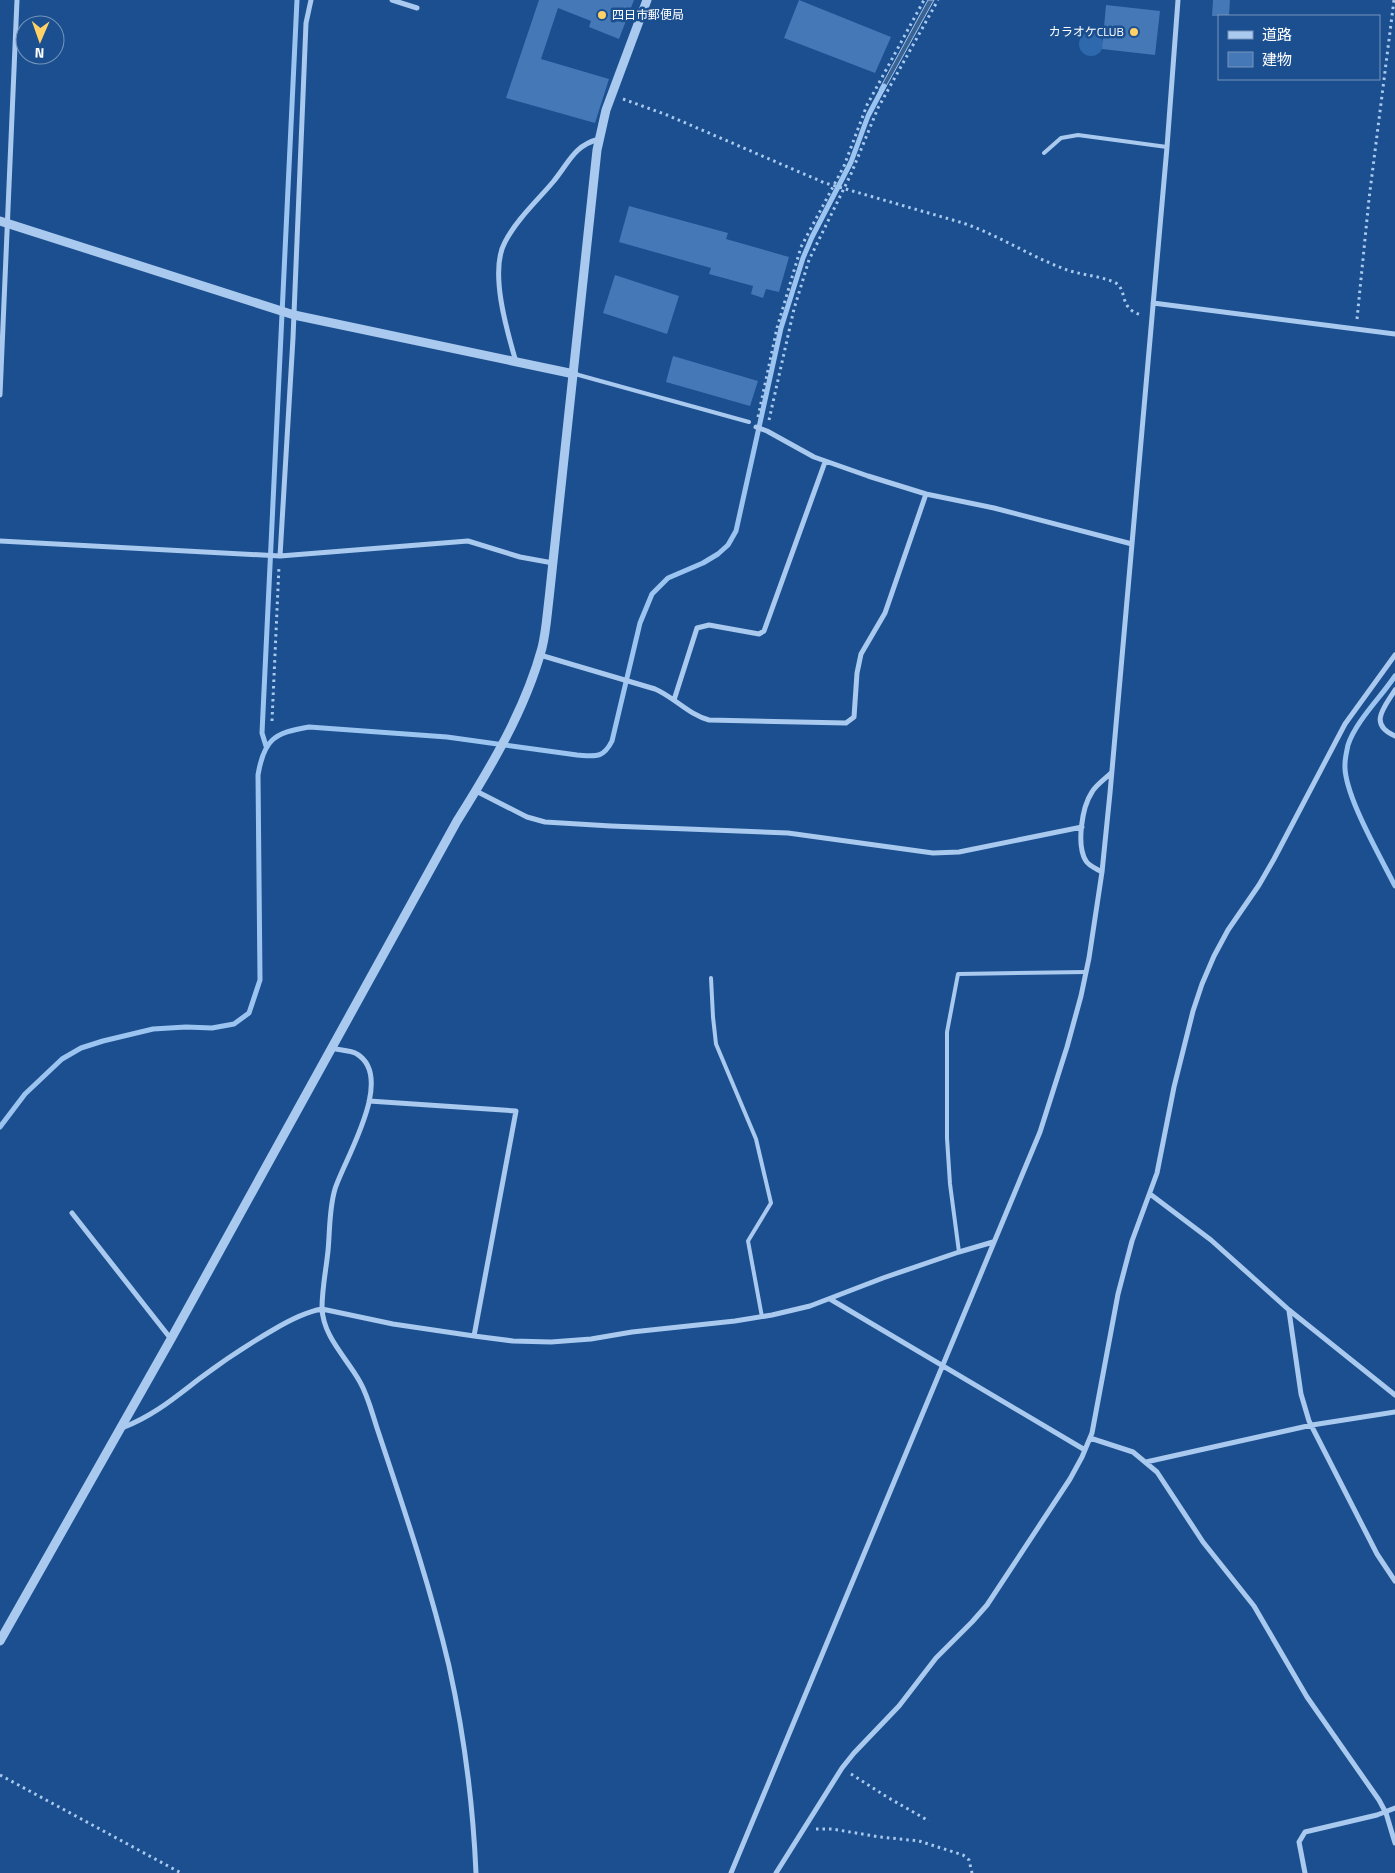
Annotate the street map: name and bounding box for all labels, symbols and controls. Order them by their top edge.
place label: 四日市郵便局 [612,5,684,24]
marker: 四日市郵便局 [596,9,608,21]
north arrow [15,15,65,65]
legend [1218,15,1380,80]
place label: カラオケCLUB [1049,22,1124,41]
text: 道路 [1262,23,1292,46]
marker: カラオケCLUB [1128,26,1140,38]
text: N [34,43,45,64]
text: 建物 [1262,48,1292,71]

